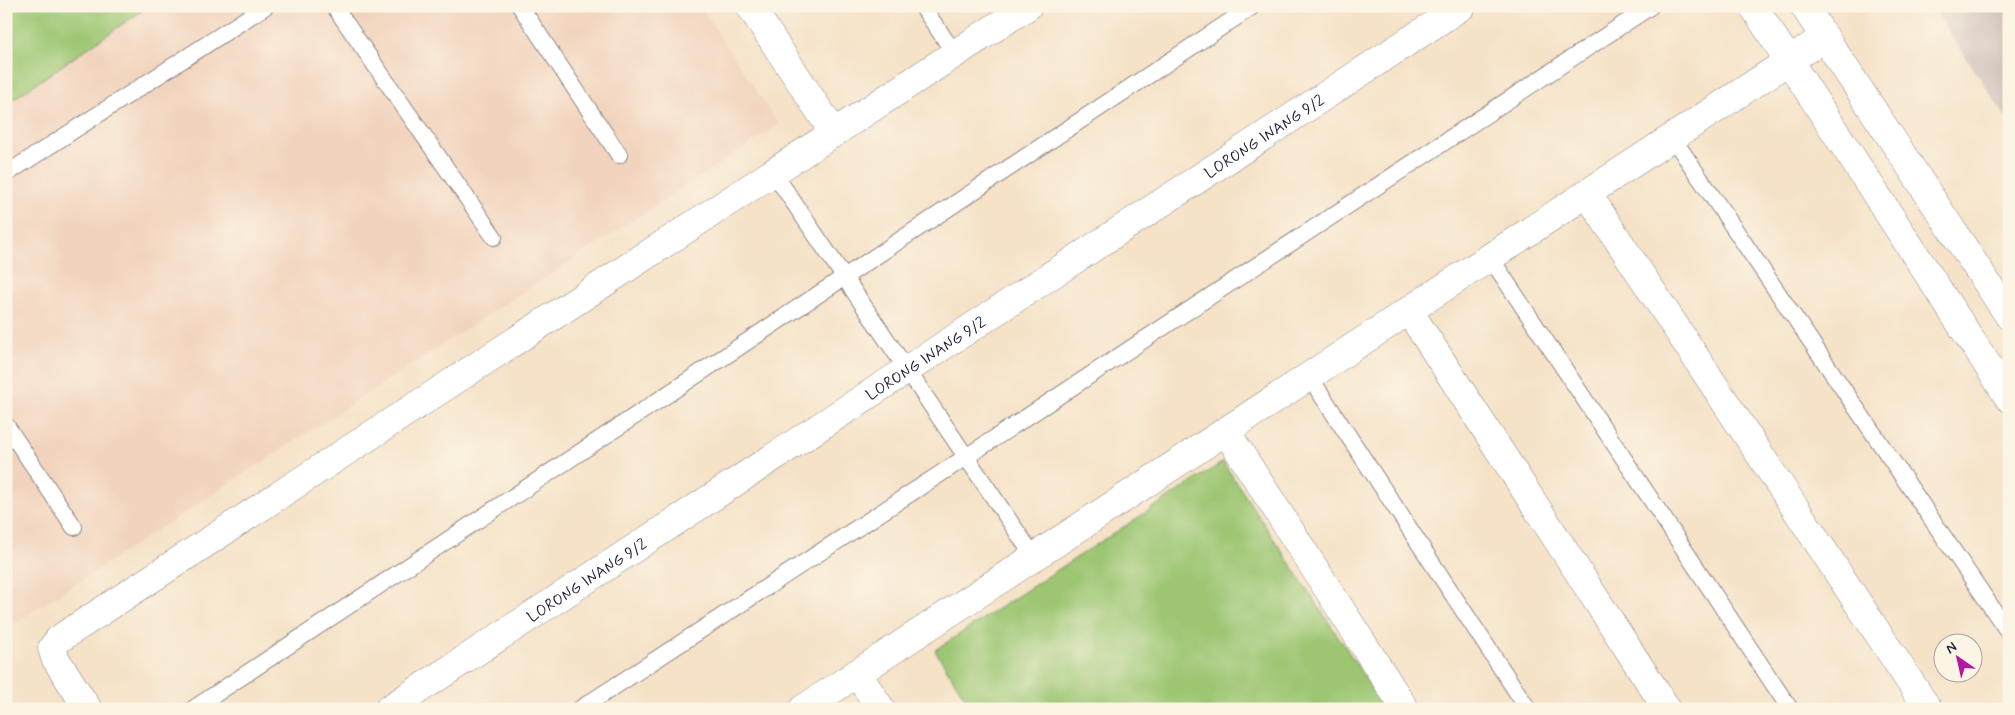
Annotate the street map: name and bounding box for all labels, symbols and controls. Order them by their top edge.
street label: LORONG INANG 9/2 [1201,90,1329,184]
street label: LORONG INANG 9/2 [862,312,990,406]
street label: LORONG INANG 9/2 [523,534,651,628]
north arrow [1932,632,1982,682]
text: N [1942,638,1960,658]

